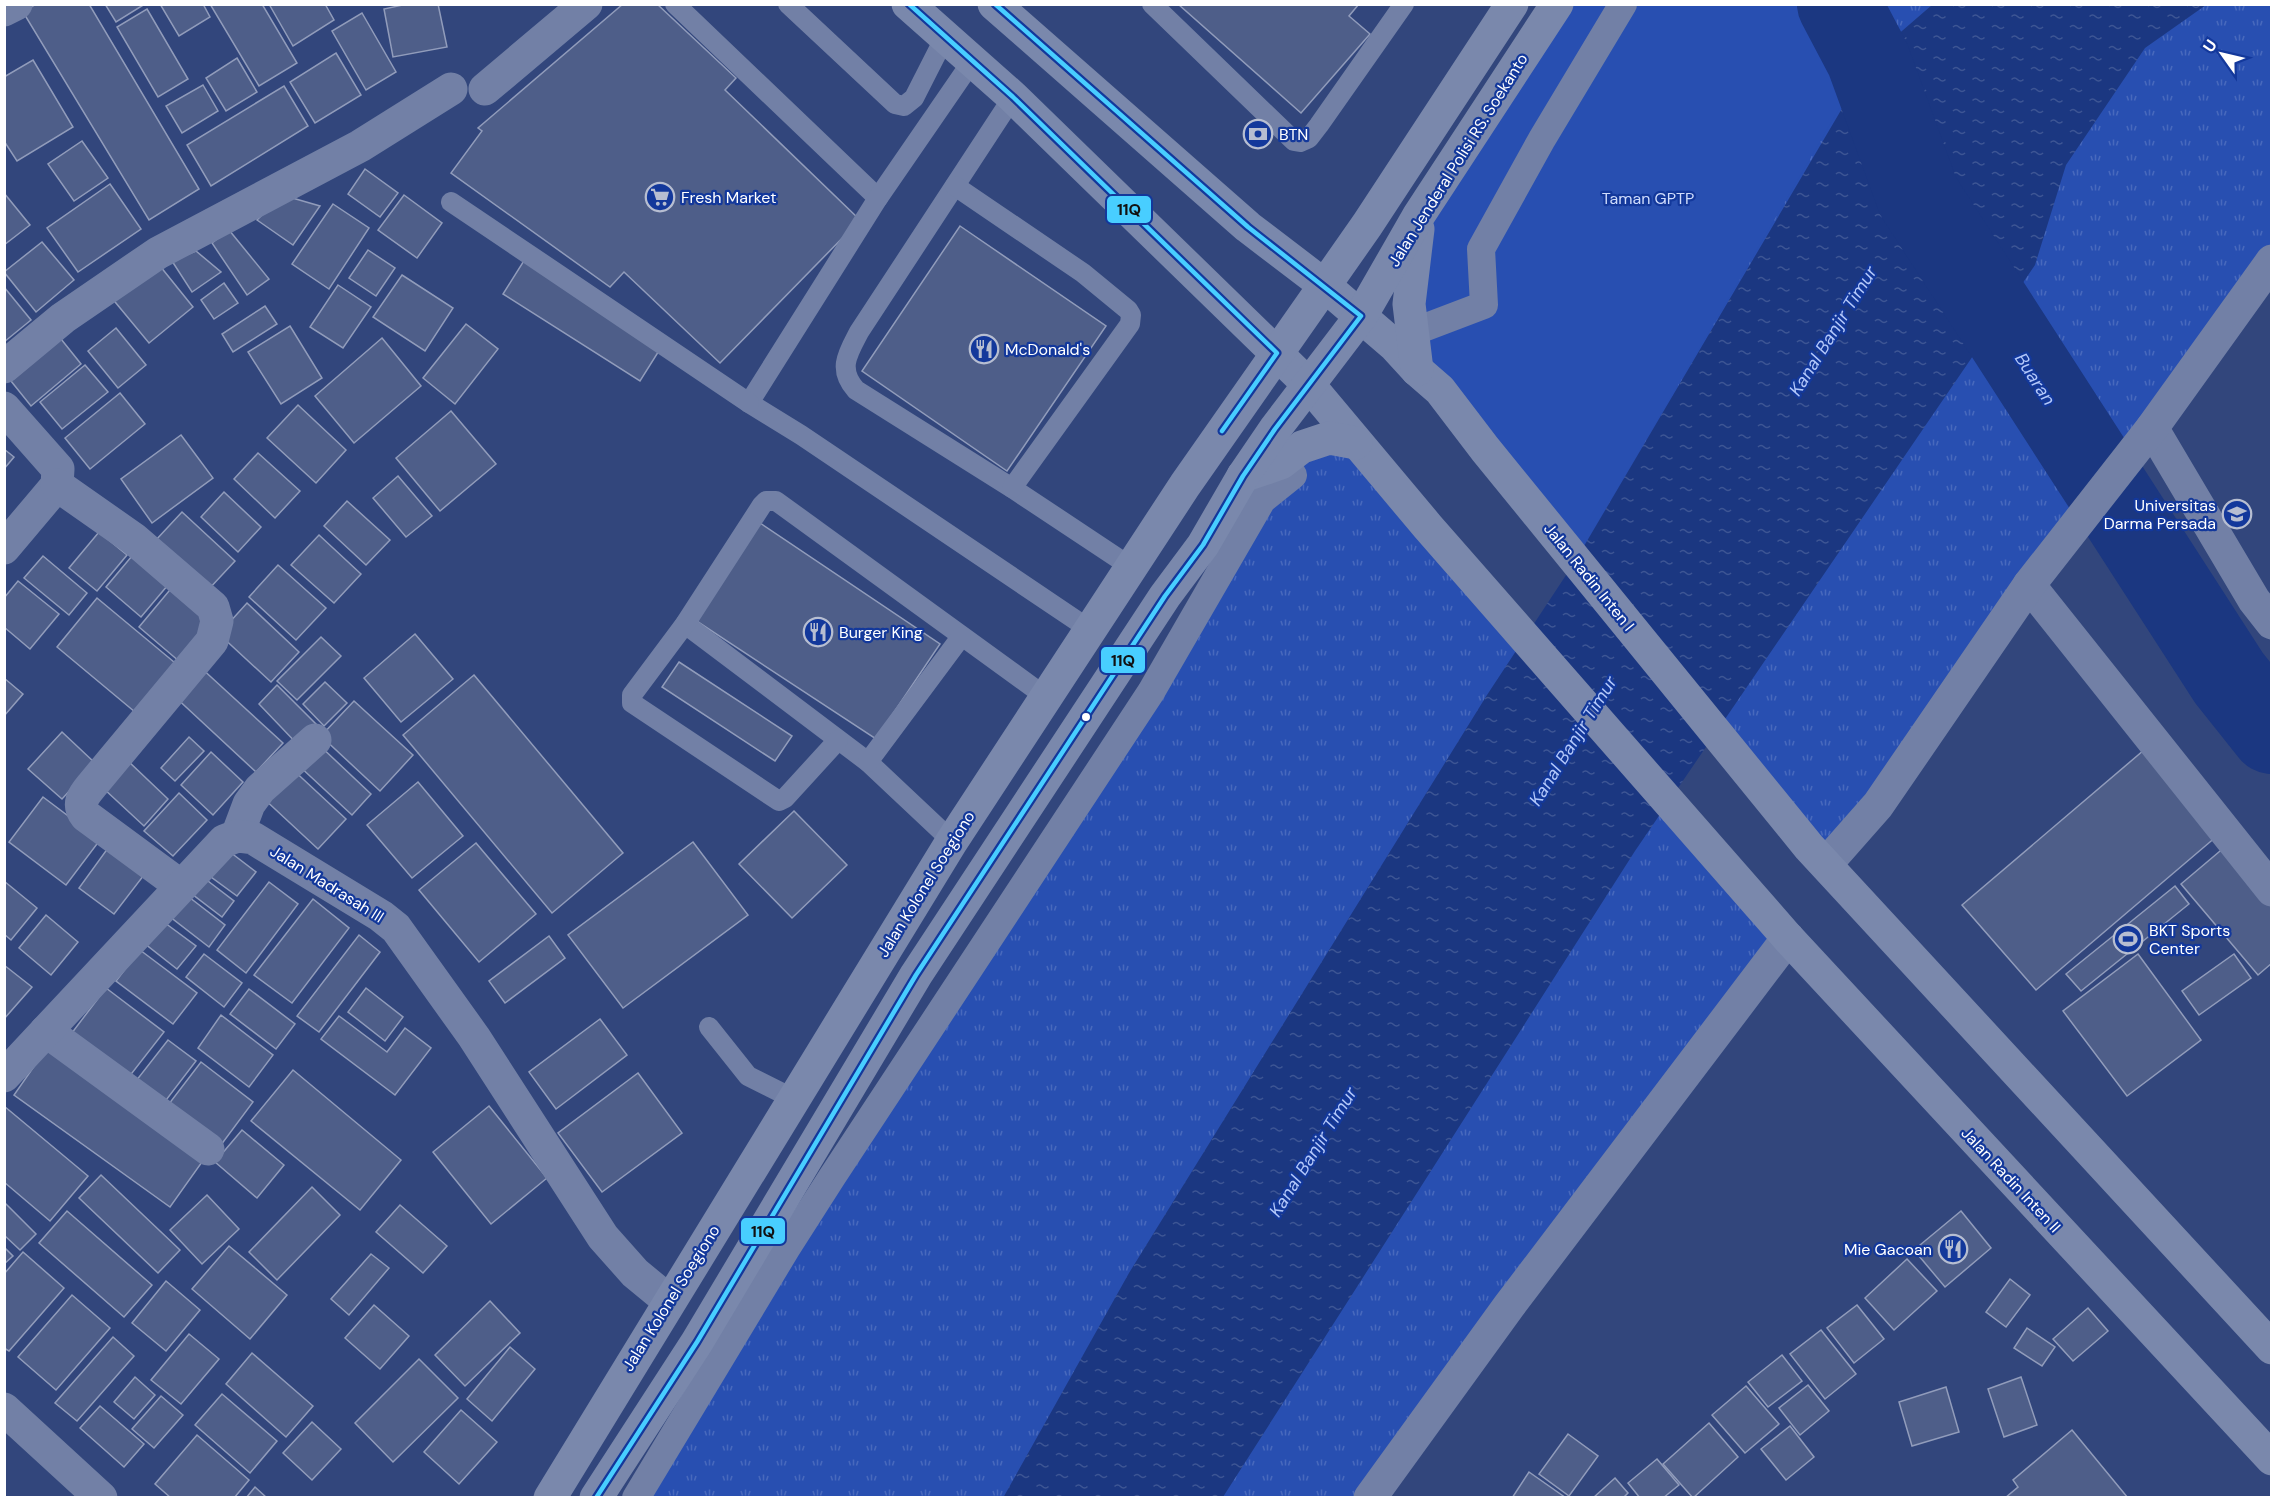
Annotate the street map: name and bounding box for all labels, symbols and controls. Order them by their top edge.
north arrow [2192,24,2252,84]
text: U [2198,35,2222,56]
street label: Jalan Jenderal Polisi RS. Soekanto [1383,49,1533,271]
bank icon: BTN [1242,118,1274,150]
place label: BTN [1279,124,1308,145]
supermarket icon: Fresh Market [644,181,676,213]
place label: Fresh Market [681,187,776,208]
park label: Taman GPTP [1602,188,1694,209]
line badge: 11Q [1106,195,1152,224]
text: 11Q [1117,199,1141,220]
water label: Kanal Banjir Timur [1783,261,1883,400]
restaurant icon: McDonald's [968,333,1000,365]
place label: McDonald's [1005,339,1090,360]
water label: Buaran [2009,348,2061,410]
place label: Universitas Darma Persada [2104,495,2216,534]
school or university icon: Universitas Darma Persada [2221,498,2253,530]
street label: Jalan Radin Inten I [1539,519,1639,635]
restaurant icon: Burger King [802,616,834,648]
place label: Burger King [839,622,923,643]
line badge: 11Q [1100,646,1146,674]
text: 11Q [1111,650,1135,671]
water label: Kanal Banjir Timur [1523,671,1623,810]
unlabelled marker [1080,711,1092,723]
street label: Jalan Kolonel Soegiono [872,807,980,961]
street label: Jalan Madrasah III [266,840,388,928]
place label: BKT Sports Center [2149,920,2230,959]
sports icon: BKT Sports Center [2112,923,2144,955]
water label: Kanal Banjir Timur [1263,1082,1363,1221]
street label: Jalan Radin Inten II [1957,1123,2065,1237]
line badge: 11Q [740,1217,786,1245]
street label: Jalan Kolonel Soegiono [617,1221,725,1375]
text: 11Q [751,1221,775,1242]
restaurant icon: Mie Gacoan [1937,1233,1969,1265]
place label: Mie Gacoan [1844,1239,1932,1260]

